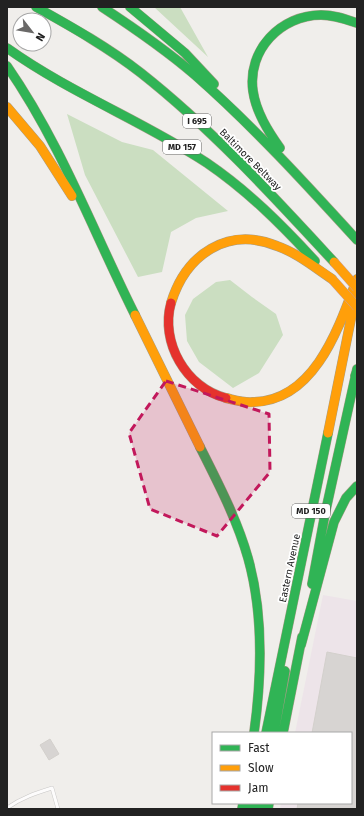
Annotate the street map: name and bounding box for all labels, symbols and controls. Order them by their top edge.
north arrow [12,12,52,52]
text: N [33,30,48,43]
road number: I 695 [183,114,211,128]
street label: Baltimore Beltway [217,126,284,193]
road number: MD 157 [163,140,201,154]
road number: MD 150 [292,504,330,518]
street label: Eastern Avenue [277,533,303,604]
legend [212,732,352,804]
text: Fast [248,741,270,755]
text: Slow [248,761,274,775]
text: Jam [248,781,268,795]

